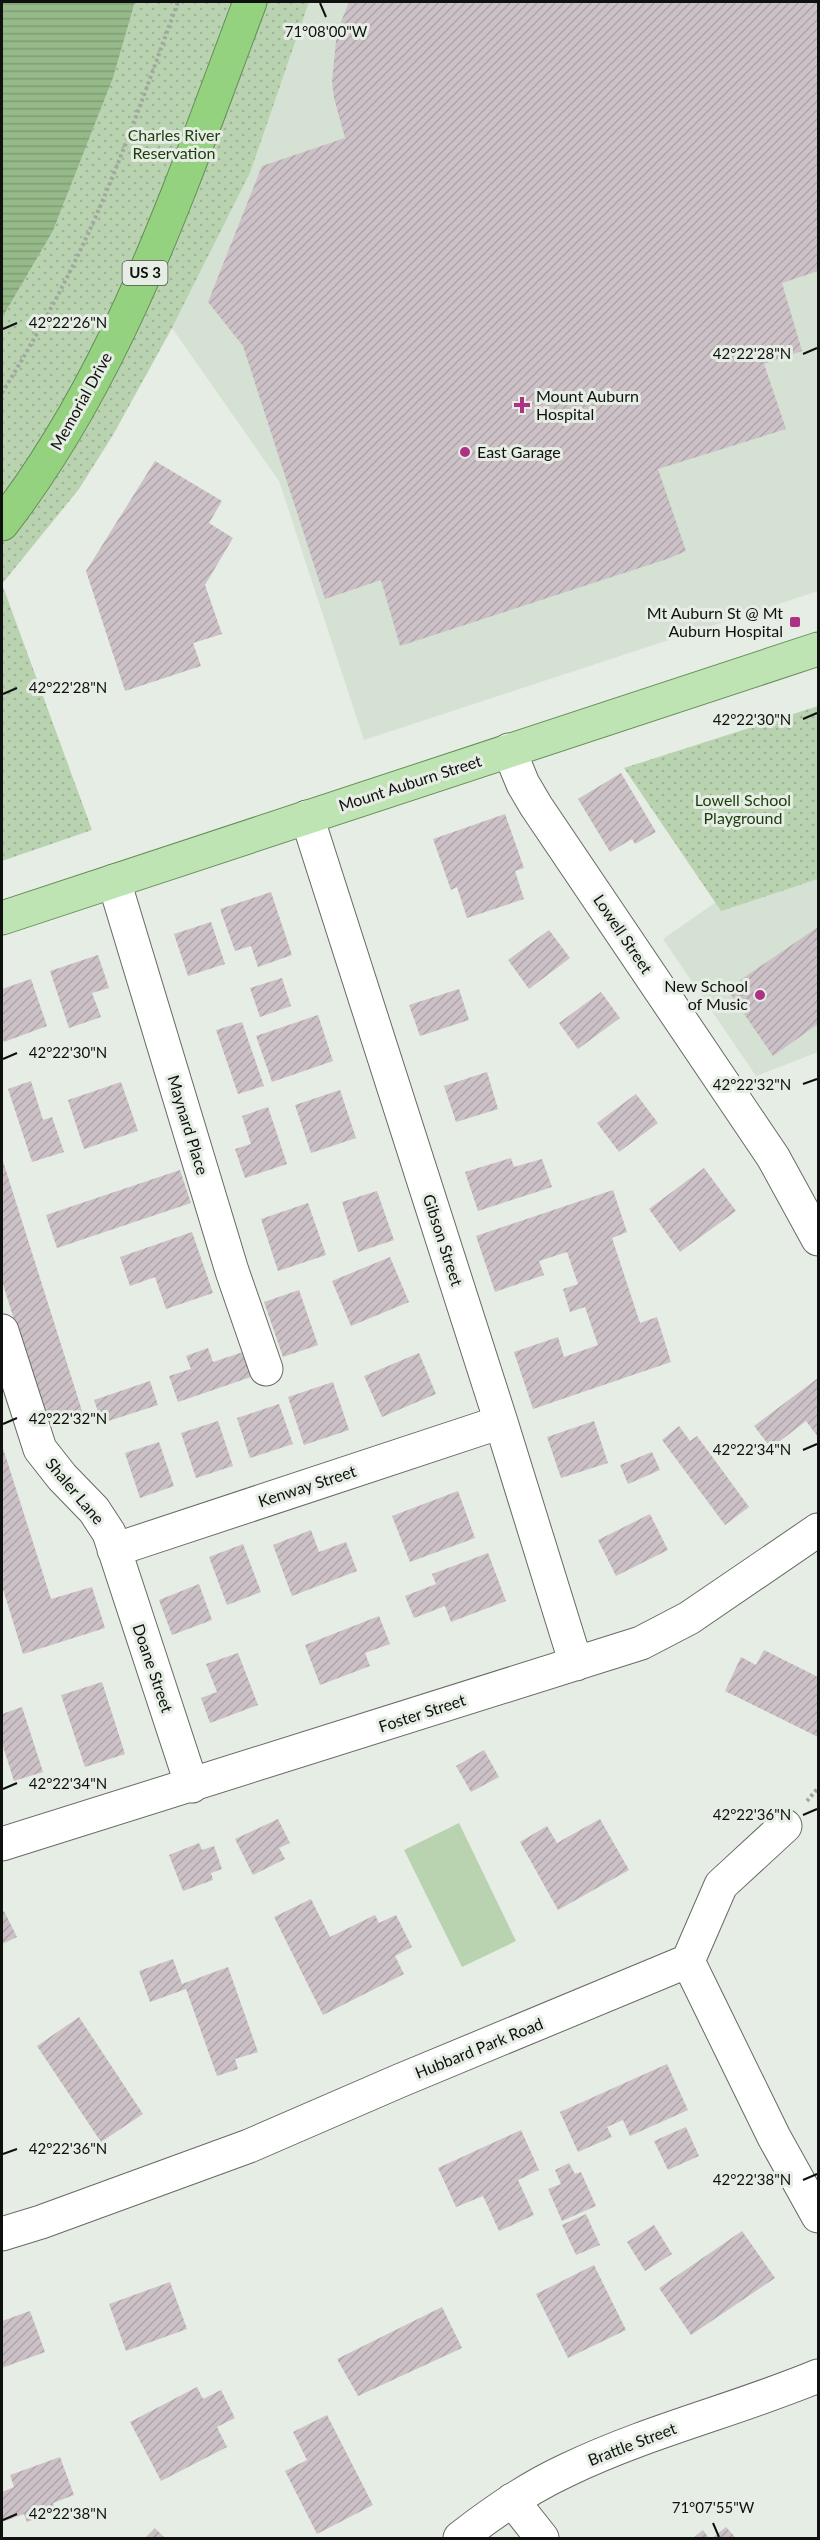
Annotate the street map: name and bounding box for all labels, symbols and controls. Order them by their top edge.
text: 71°08'00"W [285,22,368,40]
park label: Charles River Reservation [128,125,221,162]
road number: US 3 [122,261,168,285]
text: 42°22'26"N [29,313,107,331]
text: 42°22'28"N [713,344,791,362]
street label: Memorial Drive [46,349,115,453]
place label: Mount Auburn Hospital [536,386,639,423]
marker: Mount Auburn Hospital [513,396,531,414]
place label: East Garage [477,442,561,461]
marker: East Garage [458,445,472,459]
place label: Mt Auburn St @ Mt Auburn Hospital [647,603,783,640]
marker: Mt Auburn St @ Mt Auburn Hospital [788,615,802,629]
text: 42°22'28"N [29,678,107,696]
text: 42°22'30"N [713,710,791,728]
street label: Mount Auburn Street [336,750,484,815]
park label: Lowell School Playground [695,790,791,827]
street label: Lowell Street [590,891,657,977]
place label: New School of Music [664,976,748,1013]
marker: New School of Music [753,988,767,1002]
text: 42°22'30"N [29,1043,107,1061]
street label: Maynard Place [164,1073,213,1177]
text: 42°22'32"N [713,1075,791,1093]
street label: Gibson Street [420,1191,467,1288]
text: 42°22'32"N [29,1409,107,1427]
text: 42°22'34"N [713,1440,791,1458]
street label: Shaler Lane [42,1454,109,1528]
street label: Kenway Street [256,1461,358,1510]
street label: Doane Street [129,1621,178,1715]
street label: Foster Street [376,1689,468,1735]
text: 42°22'34"N [29,1774,107,1792]
text: 42°22'36"N [713,1805,791,1823]
street label: Hubbard Park Road [412,2013,546,2082]
text: 42°22'36"N [29,2139,107,2157]
text: 42°22'38"N [713,2170,791,2188]
street label: Brattle Street [585,2418,679,2469]
text: 71°07'55"W [672,2498,755,2516]
text: 42°22'38"N [29,2504,107,2522]

